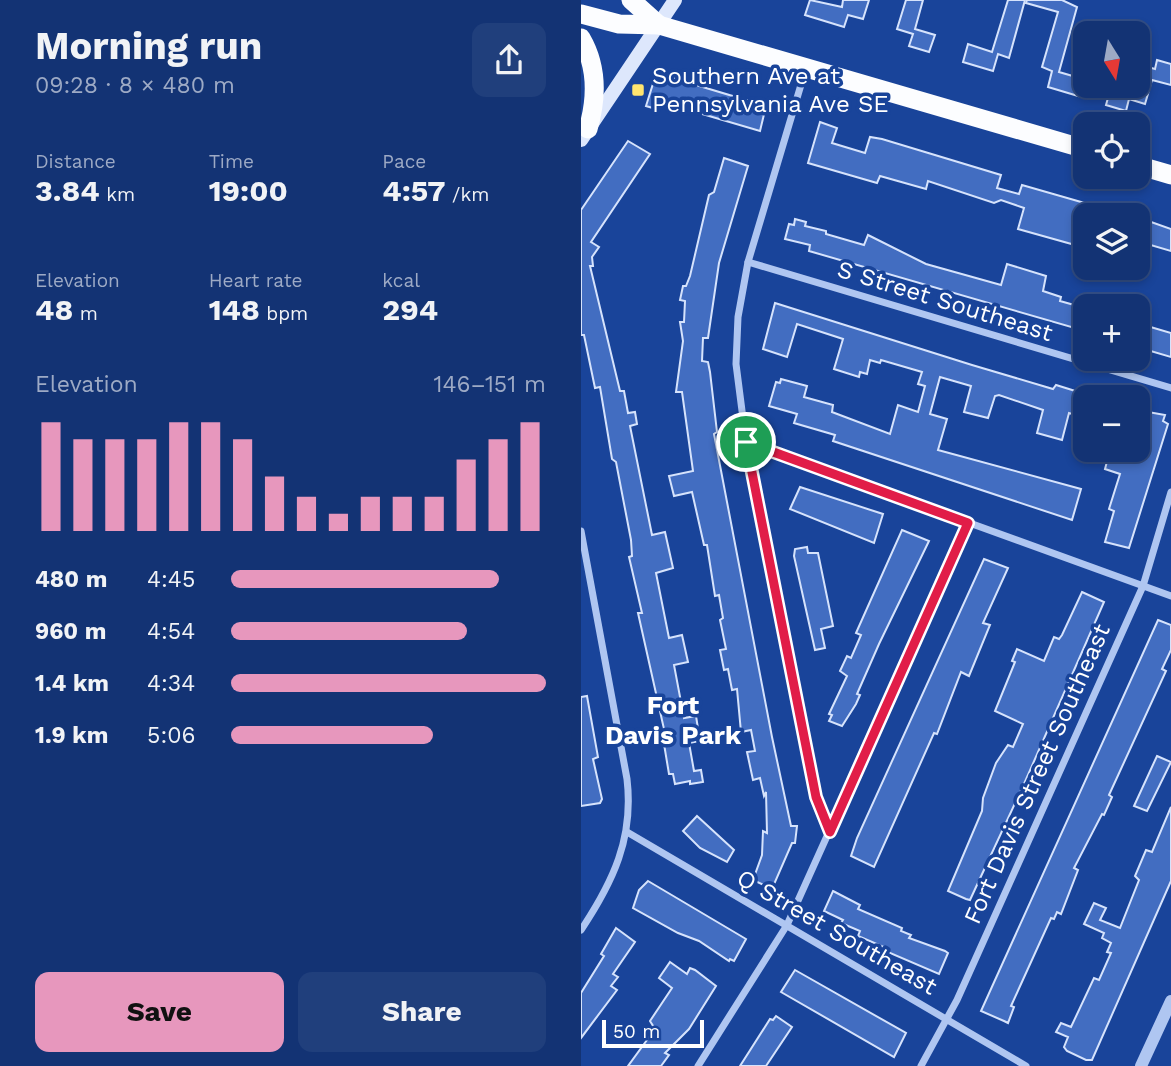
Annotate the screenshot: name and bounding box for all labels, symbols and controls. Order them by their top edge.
north arrow [1073,21,1150,98]
map controls [1073,21,1150,462]
button: share [472,23,546,97]
text: Morning run [35,24,262,68]
place label: Southern Ave at Pennsylvania Ave SE [652,62,889,118]
text: 09:28 · 8 × 480 m [35,72,235,99]
marker: Southern Ave at Pennsylvania Ave SE [630,82,646,98]
button: locate [1073,112,1150,189]
text: Distance [35,150,116,173]
text: Time [209,150,254,173]
text: Pace [382,150,426,173]
text: 3.84 [35,173,100,208]
text: 19:00 [209,173,288,208]
text: 4:57 [382,173,446,208]
text: km [100,183,135,206]
text: /km [446,183,489,206]
button: layers [1073,203,1150,280]
street label: S Street Southeast [834,255,1056,347]
text: Elevation [35,269,120,292]
text: Heart rate [209,269,303,292]
text: kcal [382,269,420,292]
text: 48 [35,292,73,327]
text: 148 [209,292,260,327]
text: 294 [382,292,438,327]
button: + [1073,294,1150,371]
text: m [73,302,98,325]
text: bpm [260,302,308,325]
text: Elevation [35,371,138,398]
text: 146–151 m [434,371,546,398]
button: − [1073,385,1150,462]
pin [716,412,776,472]
icon: arrive [727,423,765,461]
text: 480 m [35,566,107,593]
text: 4:45 [147,566,195,593]
text: 960 m [35,618,106,645]
text: 4:54 [147,618,195,645]
street label: Fort Davis Street Southeast [958,620,1116,928]
text: 1.4 km [35,670,109,697]
text: 4:34 [147,670,195,697]
district label: Fort Davis Park [605,690,742,750]
text: 1.9 km [35,722,108,749]
text: 5:06 [147,722,195,749]
street label: Q Street Southeast [732,863,942,1001]
button: Save [35,972,284,1052]
button: Share [298,972,546,1052]
scale bar [602,1017,703,1049]
text: 50 m [613,1020,660,1043]

